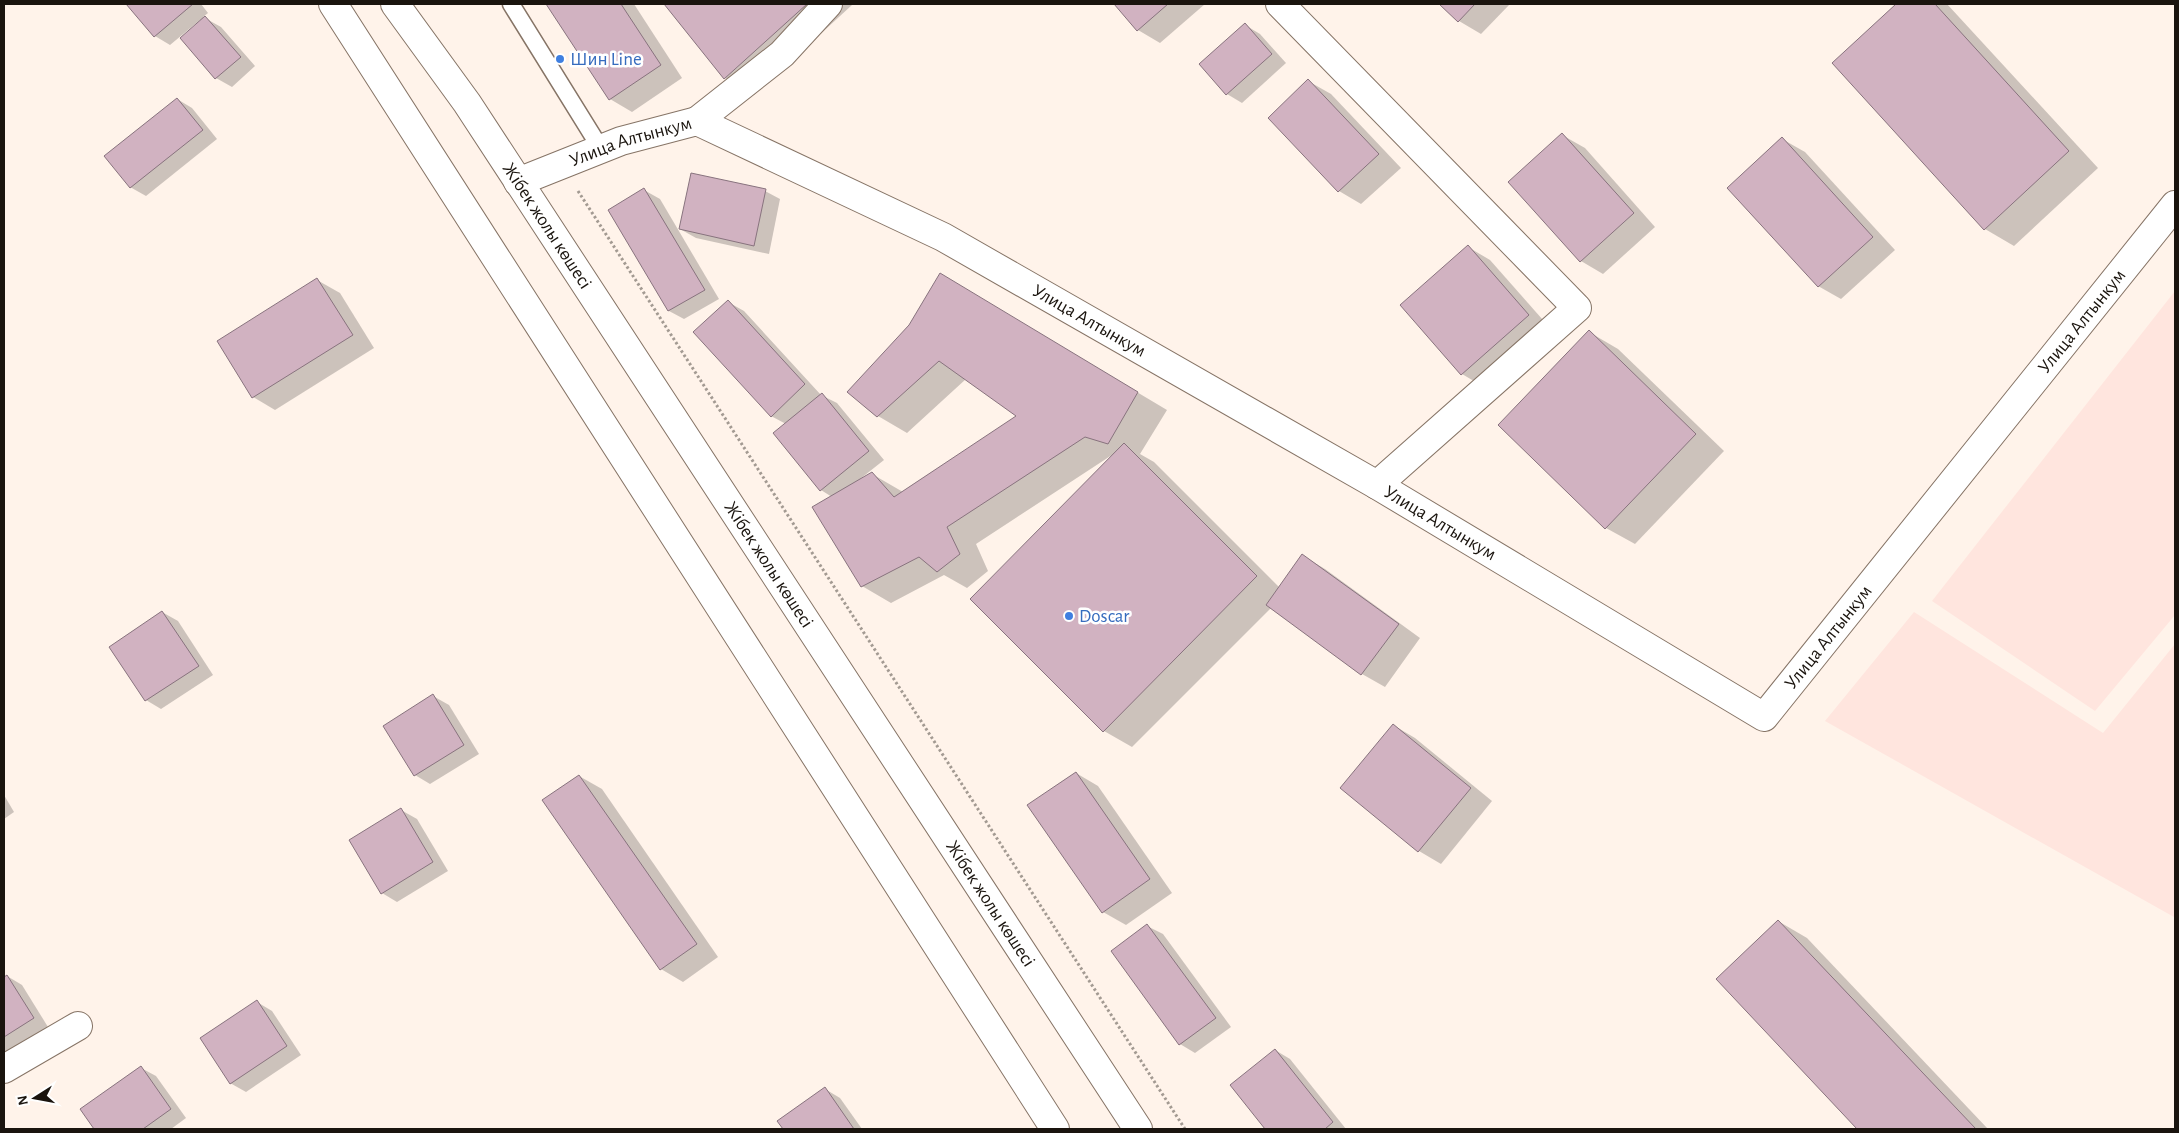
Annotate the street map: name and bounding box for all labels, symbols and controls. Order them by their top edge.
place label: Шин Line [570,50,642,69]
marker: Шин Line [554,53,566,65]
street label: Улица Алтынкум [567,113,694,170]
street label: Жібек жолы көшесі [499,159,595,292]
street label: Улица Алтынкум [2034,266,2129,377]
street label: Улица Алтынкум [1029,281,1149,360]
street label: Улица Алтынкум [1381,482,1500,564]
street label: Жібек жолы көшесі [721,498,817,631]
street label: Улица Алтынкум [1781,581,1875,693]
place label: Doscar [1079,607,1129,626]
marker: Doscar [1063,610,1075,622]
street label: Жібек жолы көшесі [943,837,1039,970]
north arrow [10,1073,60,1123]
text: N [15,1094,31,1106]

